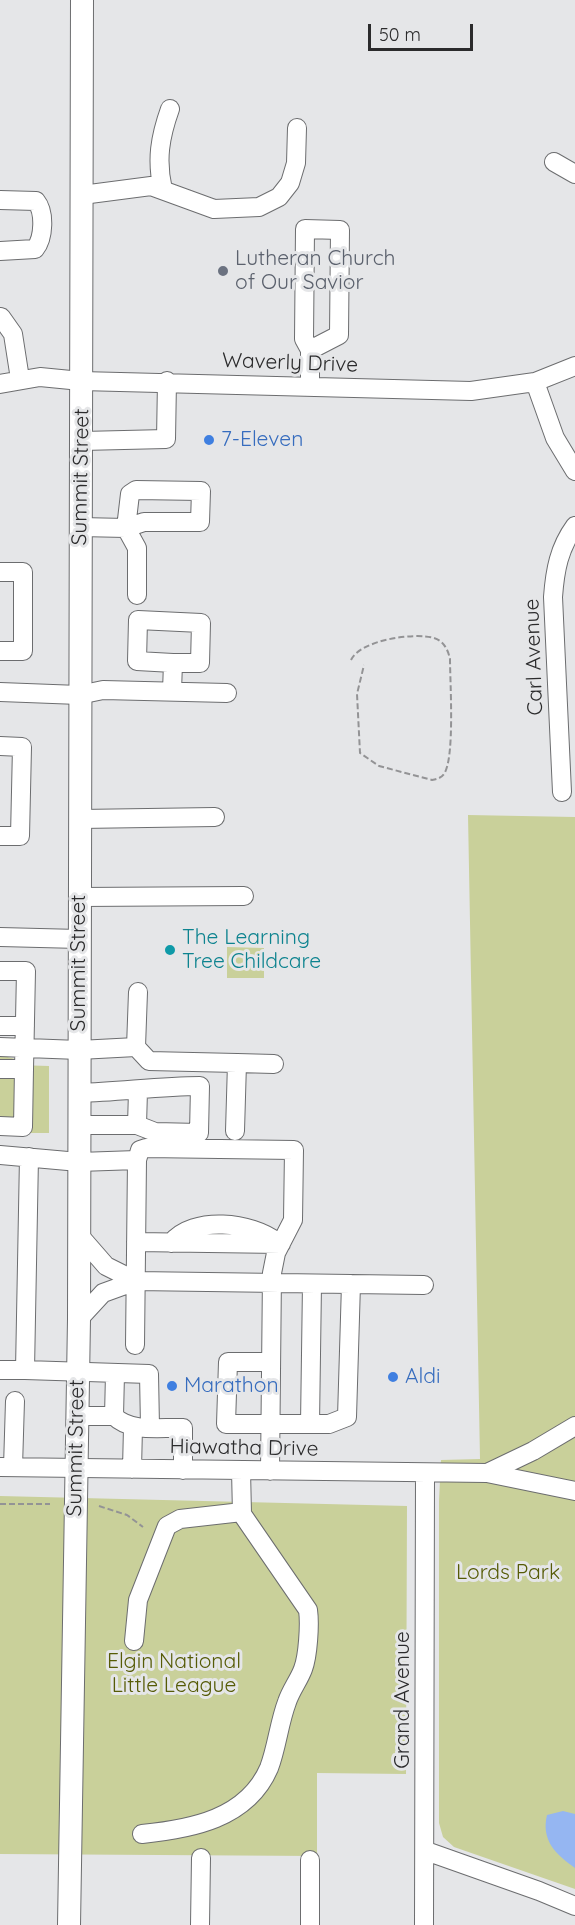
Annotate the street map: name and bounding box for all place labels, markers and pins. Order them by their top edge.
place label: Lutheran Church of Our Savior [235,246,395,296]
marker: Lutheran Church of Our Savior [216,264,230,278]
place label: 7-Eleven [221,427,303,453]
marker: 7-Eleven [202,433,216,447]
place label: The Learning Tree Childcare [182,925,321,975]
marker: The Learning Tree Childcare [163,943,177,957]
place label: Aldi [405,1364,440,1390]
marker: Aldi [386,1370,400,1384]
place label: Marathon [184,1373,279,1399]
marker: Marathon [165,1379,179,1393]

